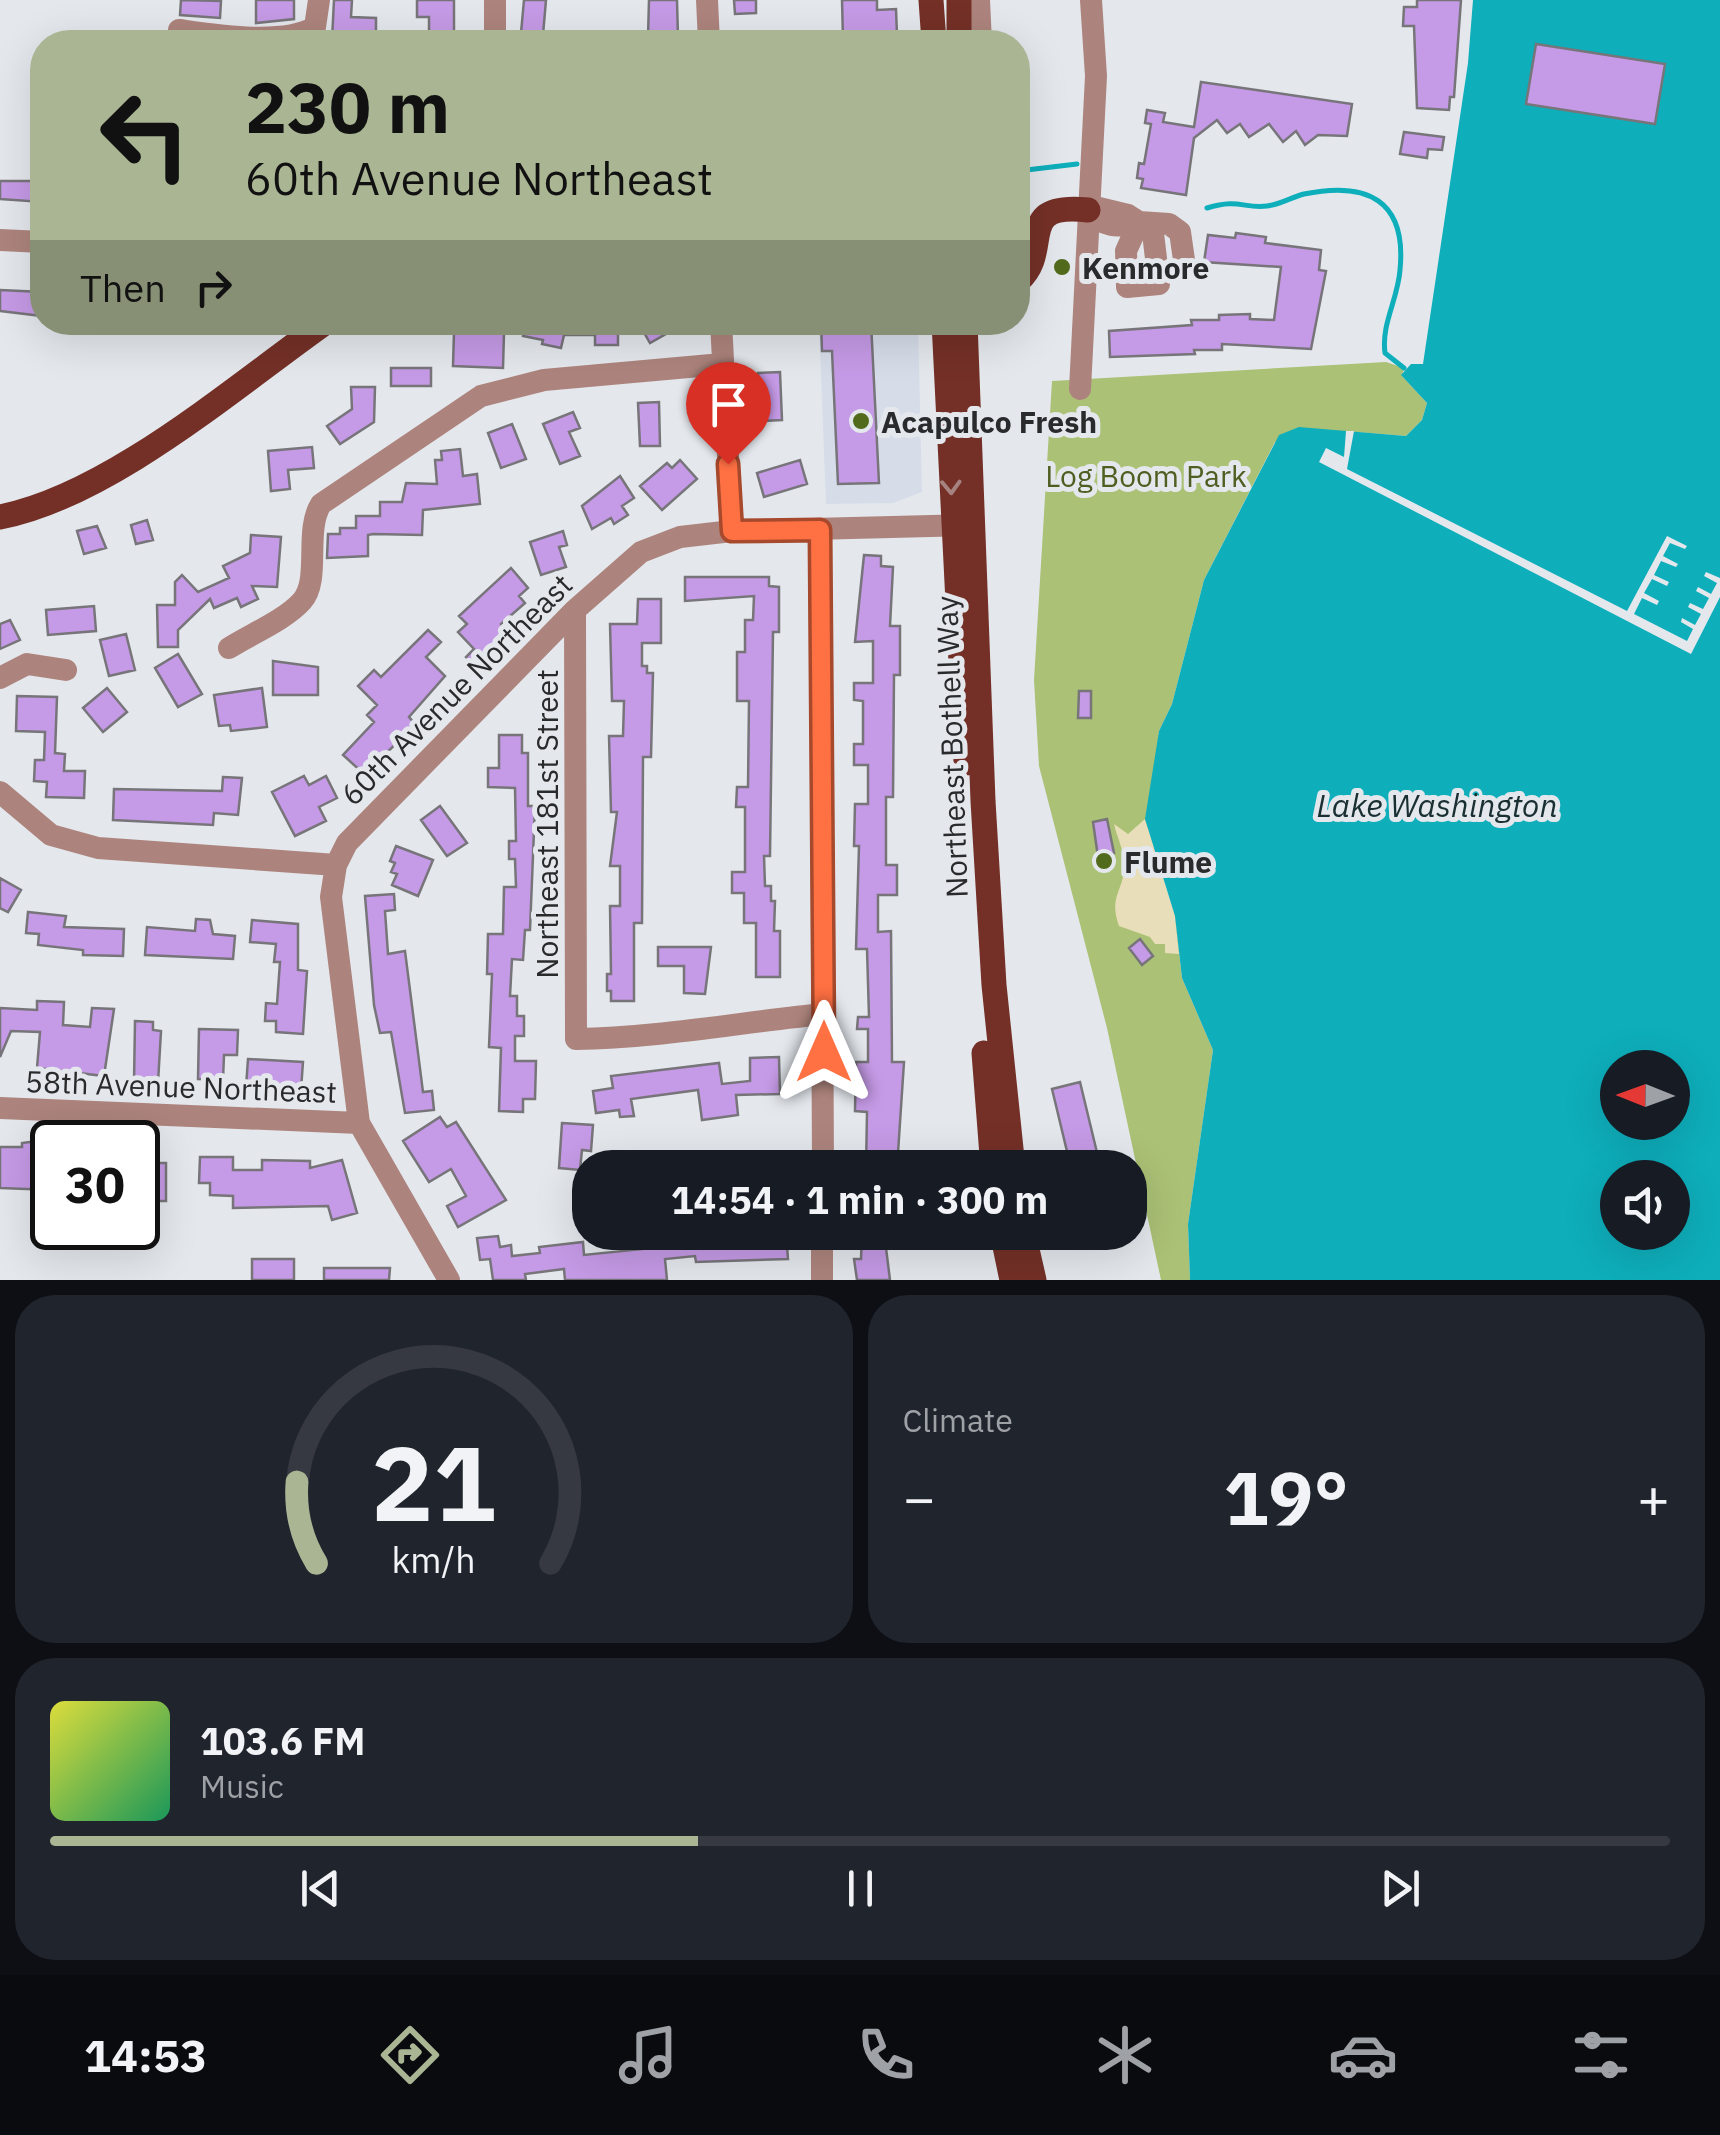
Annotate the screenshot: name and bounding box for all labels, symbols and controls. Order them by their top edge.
text: 230 m [245,61,450,152]
icon: left [80,70,210,200]
text: 60th Avenue Northeast [245,149,713,207]
place label: Kenmore [1082,248,1209,287]
marker: Kenmore [1051,256,1073,278]
icon: right [186,260,241,315]
text: Then [80,263,166,312]
pin [686,362,771,465]
icon: arrive [701,377,756,432]
place label: Acapulco Fresh [881,402,1097,441]
marker: Acapulco Fresh [850,410,872,432]
park label: Log Boom Park [1045,456,1247,495]
one-way arrow [940,480,961,496]
street label: 60th Avenue Northeast [332,565,580,813]
street label: Northeast Bothell Way [926,595,976,899]
street label: Northeast 181st Street [527,669,566,979]
water label: Lake Washington [1317,784,1558,826]
place label: Flume [1124,842,1212,881]
marker: Flume [1093,850,1115,872]
position arrow [772,1000,876,1104]
north arrow [1600,1050,1690,1140]
map controls [1600,1050,1690,1250]
street label: 58th Avenue Northeast [24,1061,338,1111]
speed limit sign: 30 [30,1120,160,1250]
button: sound [1600,1160,1690,1250]
text: 14:54 · 1 min · 300 m [671,1175,1048,1224]
text: Climate [903,1399,1013,1441]
text: 21 [371,1414,496,1550]
text: 19° [1224,1448,1349,1546]
text: − [903,1462,936,1533]
text: + [1637,1462,1670,1533]
text: km/h [392,1536,476,1583]
text: 103.6 FM [200,1716,365,1765]
text: Music [200,1765,284,1807]
icon: previous [293,1861,348,1916]
icon: pause [833,1861,888,1916]
icon: next [1373,1861,1428,1916]
icon: directions [375,2020,445,2090]
icon: music [613,2020,683,2090]
icon: phone [851,2020,921,2090]
icon: climate [1090,2020,1160,2090]
icon: car [1328,2020,1398,2090]
icon: filters [1566,2020,1636,2090]
text: 14:53 [84,2026,207,2084]

